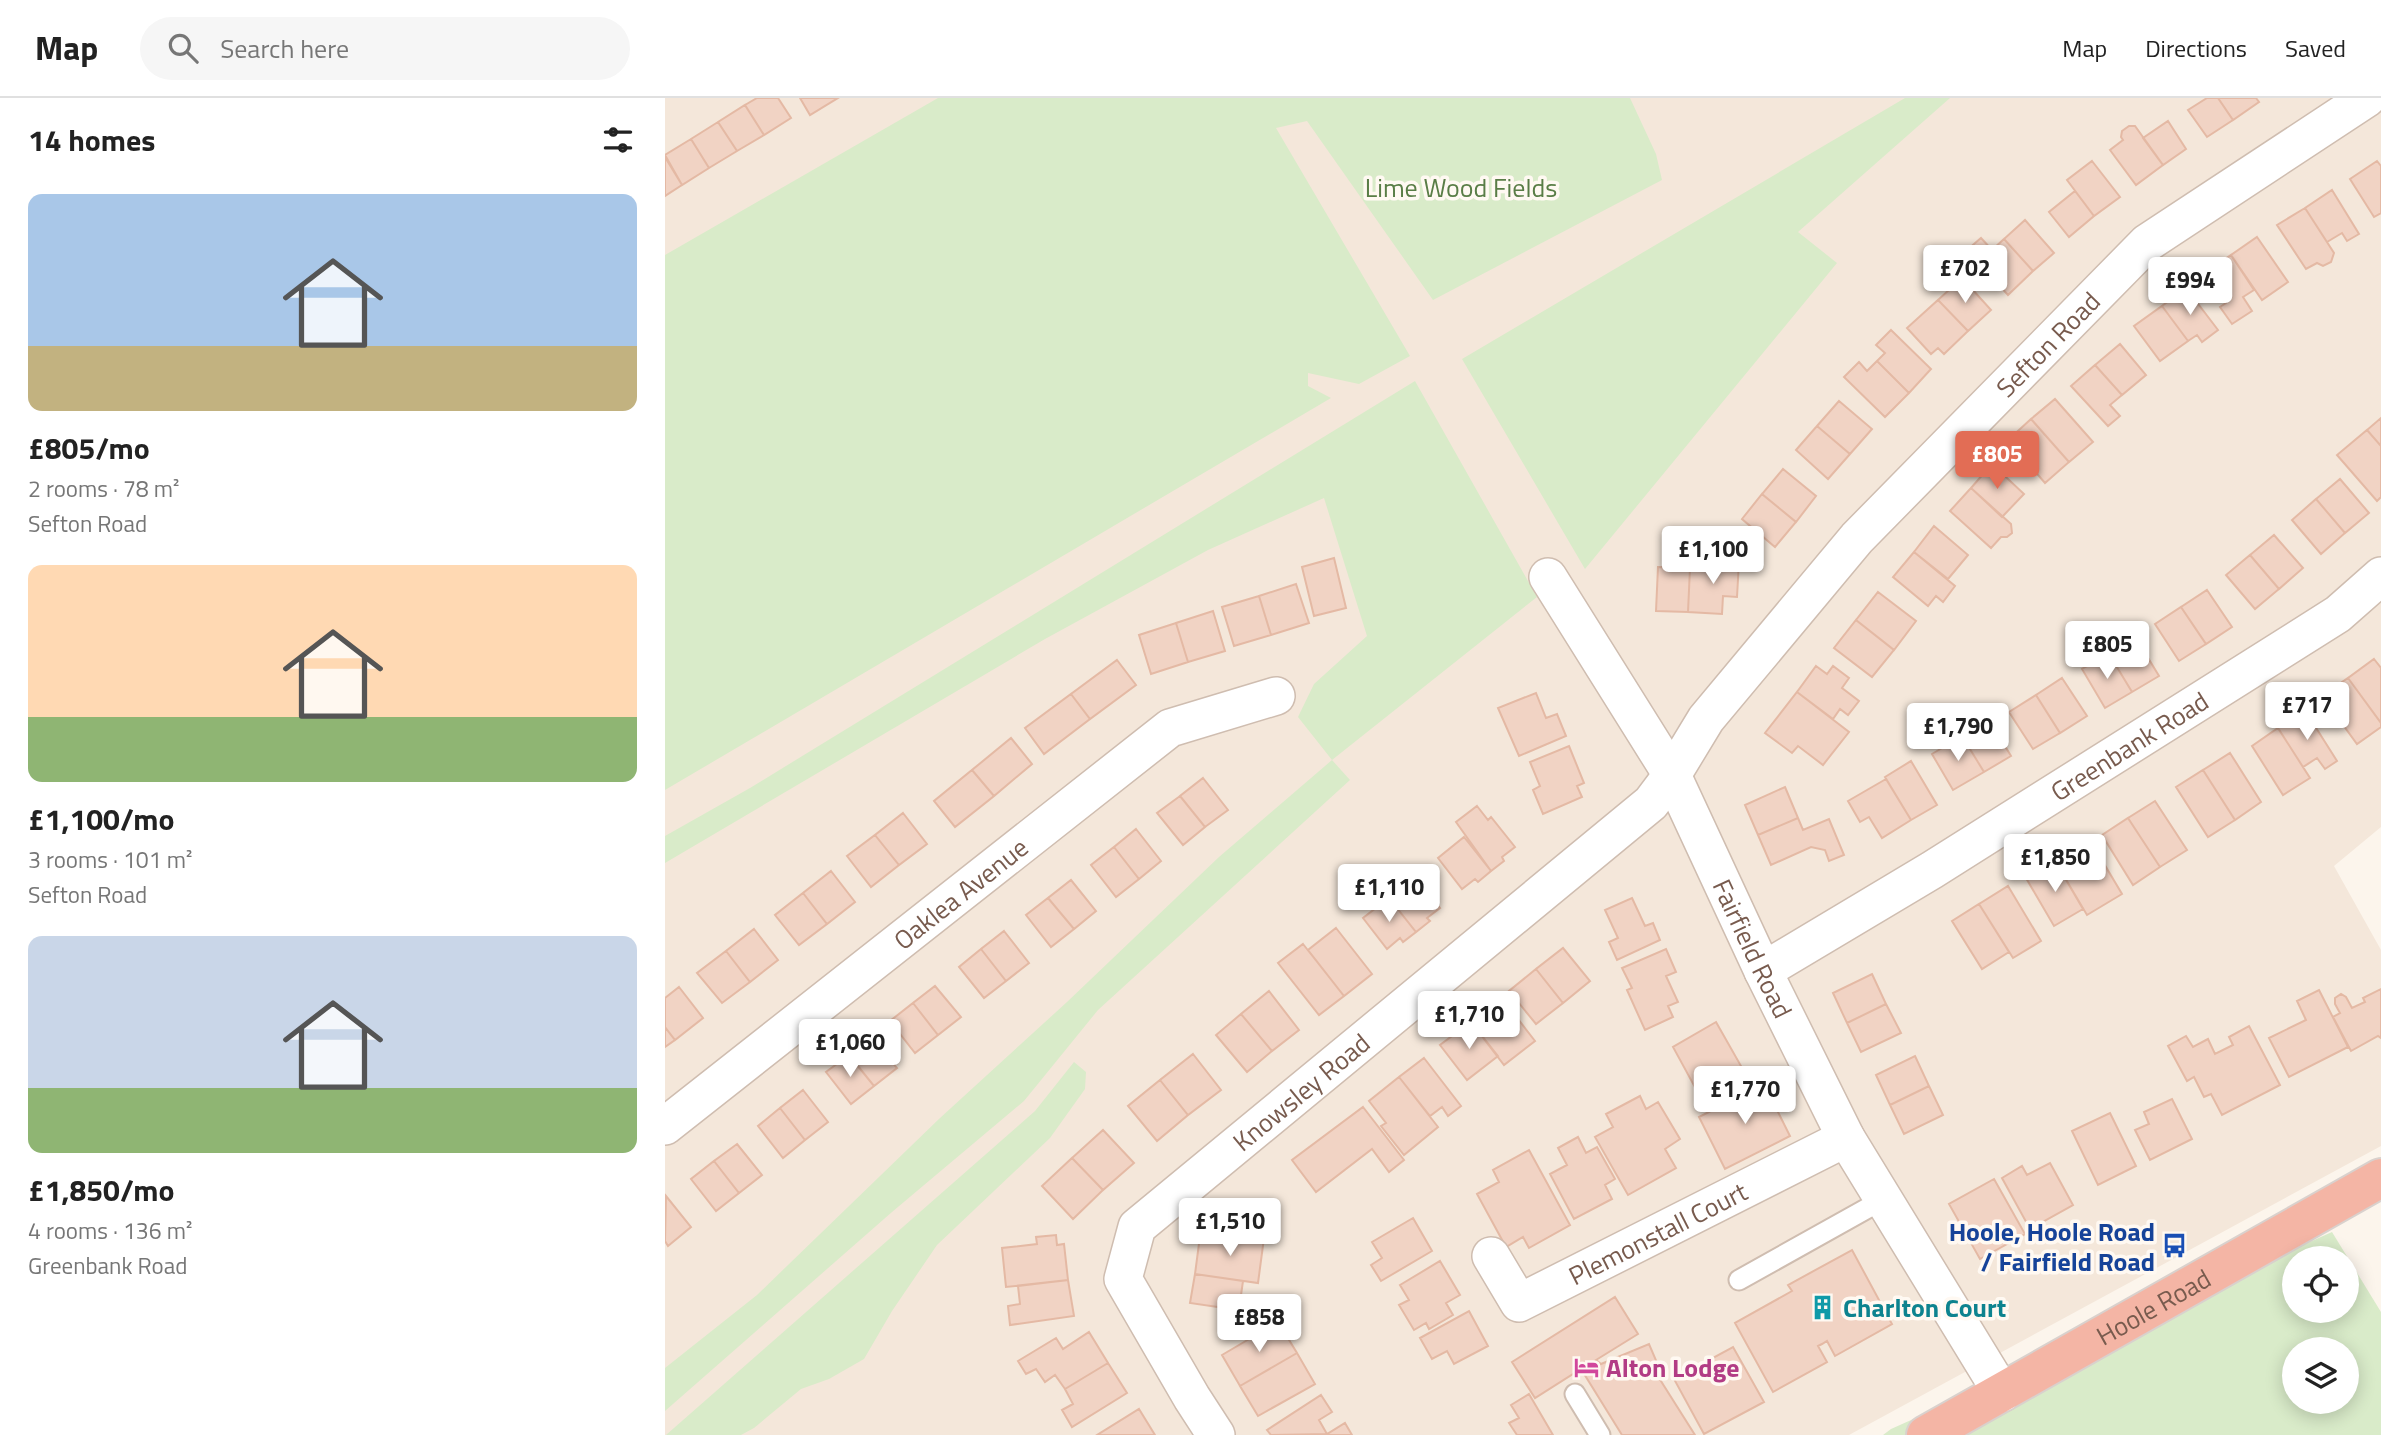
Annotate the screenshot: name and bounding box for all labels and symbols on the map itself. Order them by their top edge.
park label: Lime Wood Fields [1365,168,1557,207]
pin: £702 [1924,246,2006,305]
pin: £994 [2149,258,2231,317]
street label: Sefton Road [1987,282,2109,406]
pin: £805 [1956,432,2038,491]
pin: £1,100 [1656,526,1770,586]
pin: £805 [2066,622,2148,681]
street label: Greenbank Road [2043,681,2216,810]
pin: £717 [2266,682,2348,742]
pin: £1,790 [1901,704,2015,763]
street label: Oaklea Avenue [885,828,1036,959]
pin: £1,850 [1998,834,2112,894]
pin: £1,110 [1332,864,1446,924]
street label: Fairfield Road [1703,872,1803,1025]
pin: £1,710 [1412,992,1526,1051]
pin: £1,060 [793,1020,907,1079]
street label: Knowsley Road [1224,1023,1378,1160]
pin: £1,770 [1688,1066,1802,1126]
street label: Plemonstall Court [1562,1172,1754,1295]
pin: £1,510 [1173,1198,1287,1258]
place label: Hoole, Hoole Road / Fairfield Road [1949,1212,2155,1281]
bus stop icon: Hoole, Hoole Road / Fairfield Road [2161,1232,2189,1260]
street label: Hoole Road [2089,1259,2218,1355]
place label: Charlton Court [1843,1288,2006,1327]
building icon: Charlton Court [1809,1293,1837,1321]
pin: £858 [1218,1294,1300,1354]
place label: Alton Lodge [1606,1348,1740,1387]
hotel icon: Alton Lodge [1572,1353,1600,1381]

